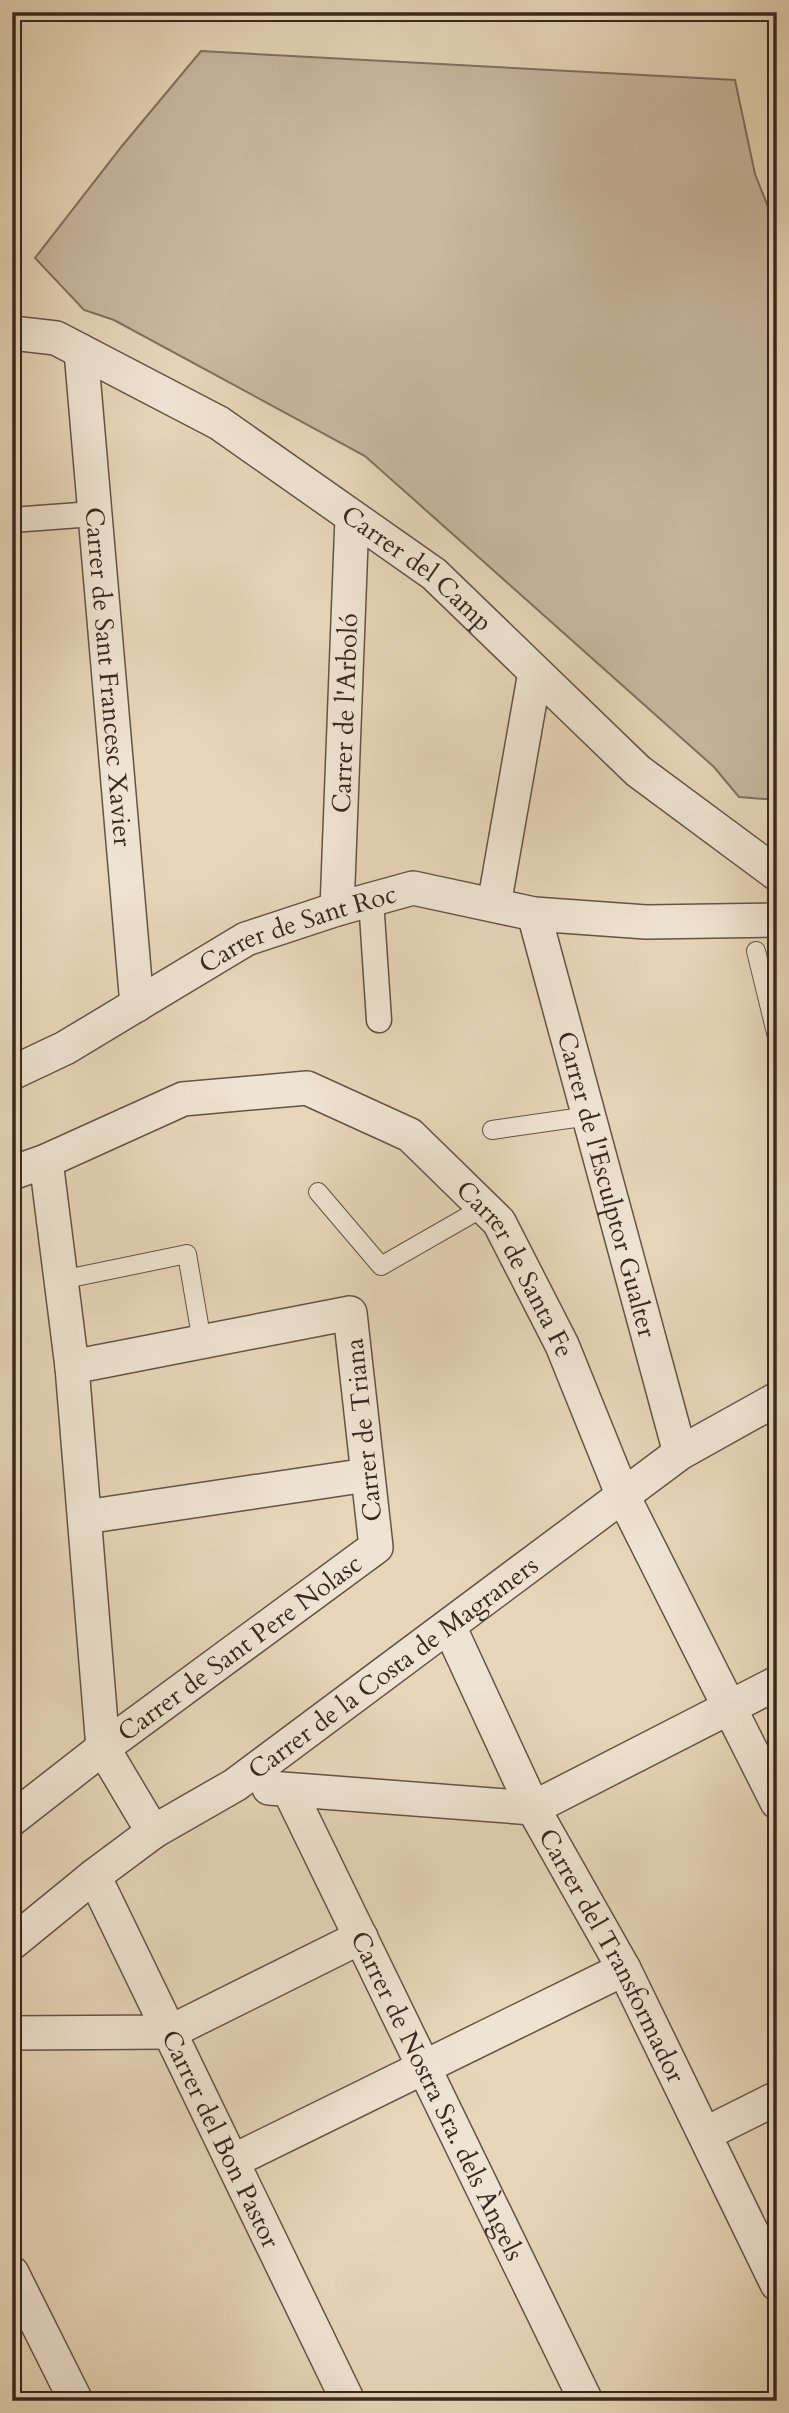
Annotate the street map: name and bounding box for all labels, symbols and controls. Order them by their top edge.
street label: Carrer del Camp [334,497,500,639]
street label: Carrer de Sant Francesc Xavier [76,506,140,848]
street label: Carrer de l'Arboló [324,612,366,814]
street label: Carrer de Sant Roc [192,876,401,982]
street label: Carrer de l'Esculptor Gualter [549,1027,665,1342]
street label: Carrer de Santa Fe [448,1173,582,1363]
street label: Carrer de Triana [336,1337,391,1523]
street label: Carrer de Sant Pere Nolasc [111,1546,369,1750]
street label: Carrer de la Costa de Magraners [241,1548,545,1787]
street label: Carrer del Transformador [530,1822,694,2089]
street label: Carrer de Nostra Sra. dels Àngels [342,1925,532,2267]
street label: Carrer del Bon Pastor [153,2024,289,2254]

